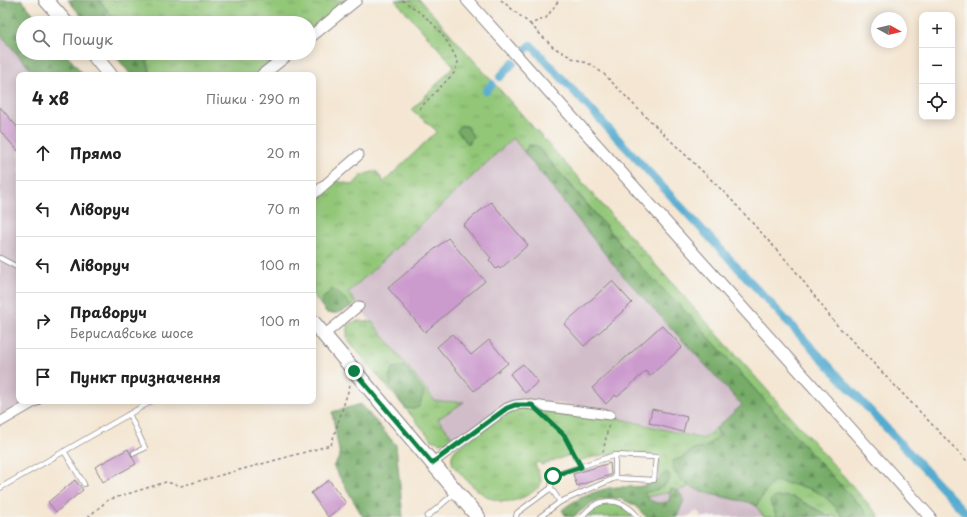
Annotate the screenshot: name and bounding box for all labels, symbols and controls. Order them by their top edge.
north arrow [871,12,907,48]
map controls [919,12,955,120]
button: + [919,12,955,48]
search box [16,16,316,60]
icon: search [30,27,52,49]
text: Пошук [62,27,113,50]
button: − [919,48,955,84]
button: locate [919,84,955,120]
text: 4 хв [32,85,69,111]
text: Пішки · 290 m [206,89,300,108]
text: Прямо [70,141,121,164]
icon: ahead [32,142,54,164]
text: 20 m [266,143,300,162]
text: Ліворуч [70,197,130,220]
icon: left [32,198,54,220]
text: 70 m [267,199,300,218]
text: Ліворуч [70,253,130,276]
icon: left [32,254,54,276]
text: 100 m [260,255,300,274]
text: Праворуч [70,300,147,323]
icon: right [32,310,54,332]
text: 100 m [260,311,300,330]
text: Бериславське шосе [70,323,194,342]
route end [345,362,363,380]
text: Пункт призначення [70,365,221,388]
icon: arrive [32,366,54,388]
route start [544,467,562,485]

